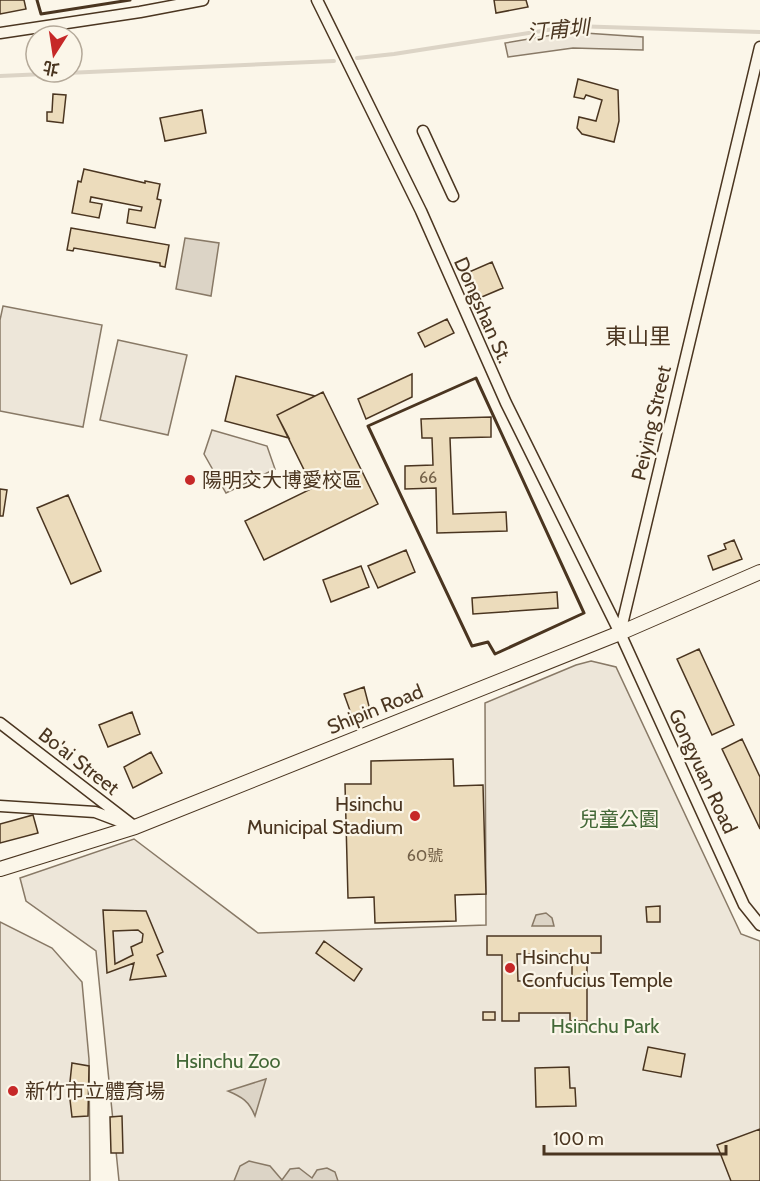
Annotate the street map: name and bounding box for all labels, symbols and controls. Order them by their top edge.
water label: 汀甫圳 [525,14,593,45]
north arrow [24,24,84,84]
text: 北 [41,57,61,79]
street label: Dongshan St. [449,253,517,367]
district label: 東山里 [605,323,671,350]
street label: Peiying Street [626,363,676,483]
place label: 陽明交大博愛校區 [202,468,362,492]
house number: 66 [419,468,437,487]
marker: 陽明交大博愛校區 [183,473,197,487]
street label: Shipin Road [324,679,426,739]
street label: Gongyuan Road [664,705,742,837]
street label: Bo'ai Street [34,722,124,800]
place label: Hsinchu Municipal Stadium [247,792,403,839]
park label: 兒童公園 [579,807,659,831]
marker: Hsinchu Municipal Stadium [408,809,422,823]
house number: 60號 [407,846,443,865]
place label: Hsinchu Confucius Temple [522,945,673,992]
marker: Hsinchu Confucius Temple [503,961,517,975]
park label: Hsinchu Park [551,1014,659,1038]
park label: Hsinchu Zoo [176,1049,280,1073]
place label: 新竹市立體育場 [25,1079,165,1103]
marker: 新竹市立體育場 [6,1084,20,1098]
scale bar [544,1118,726,1156]
text: 100 m [553,1128,604,1150]

